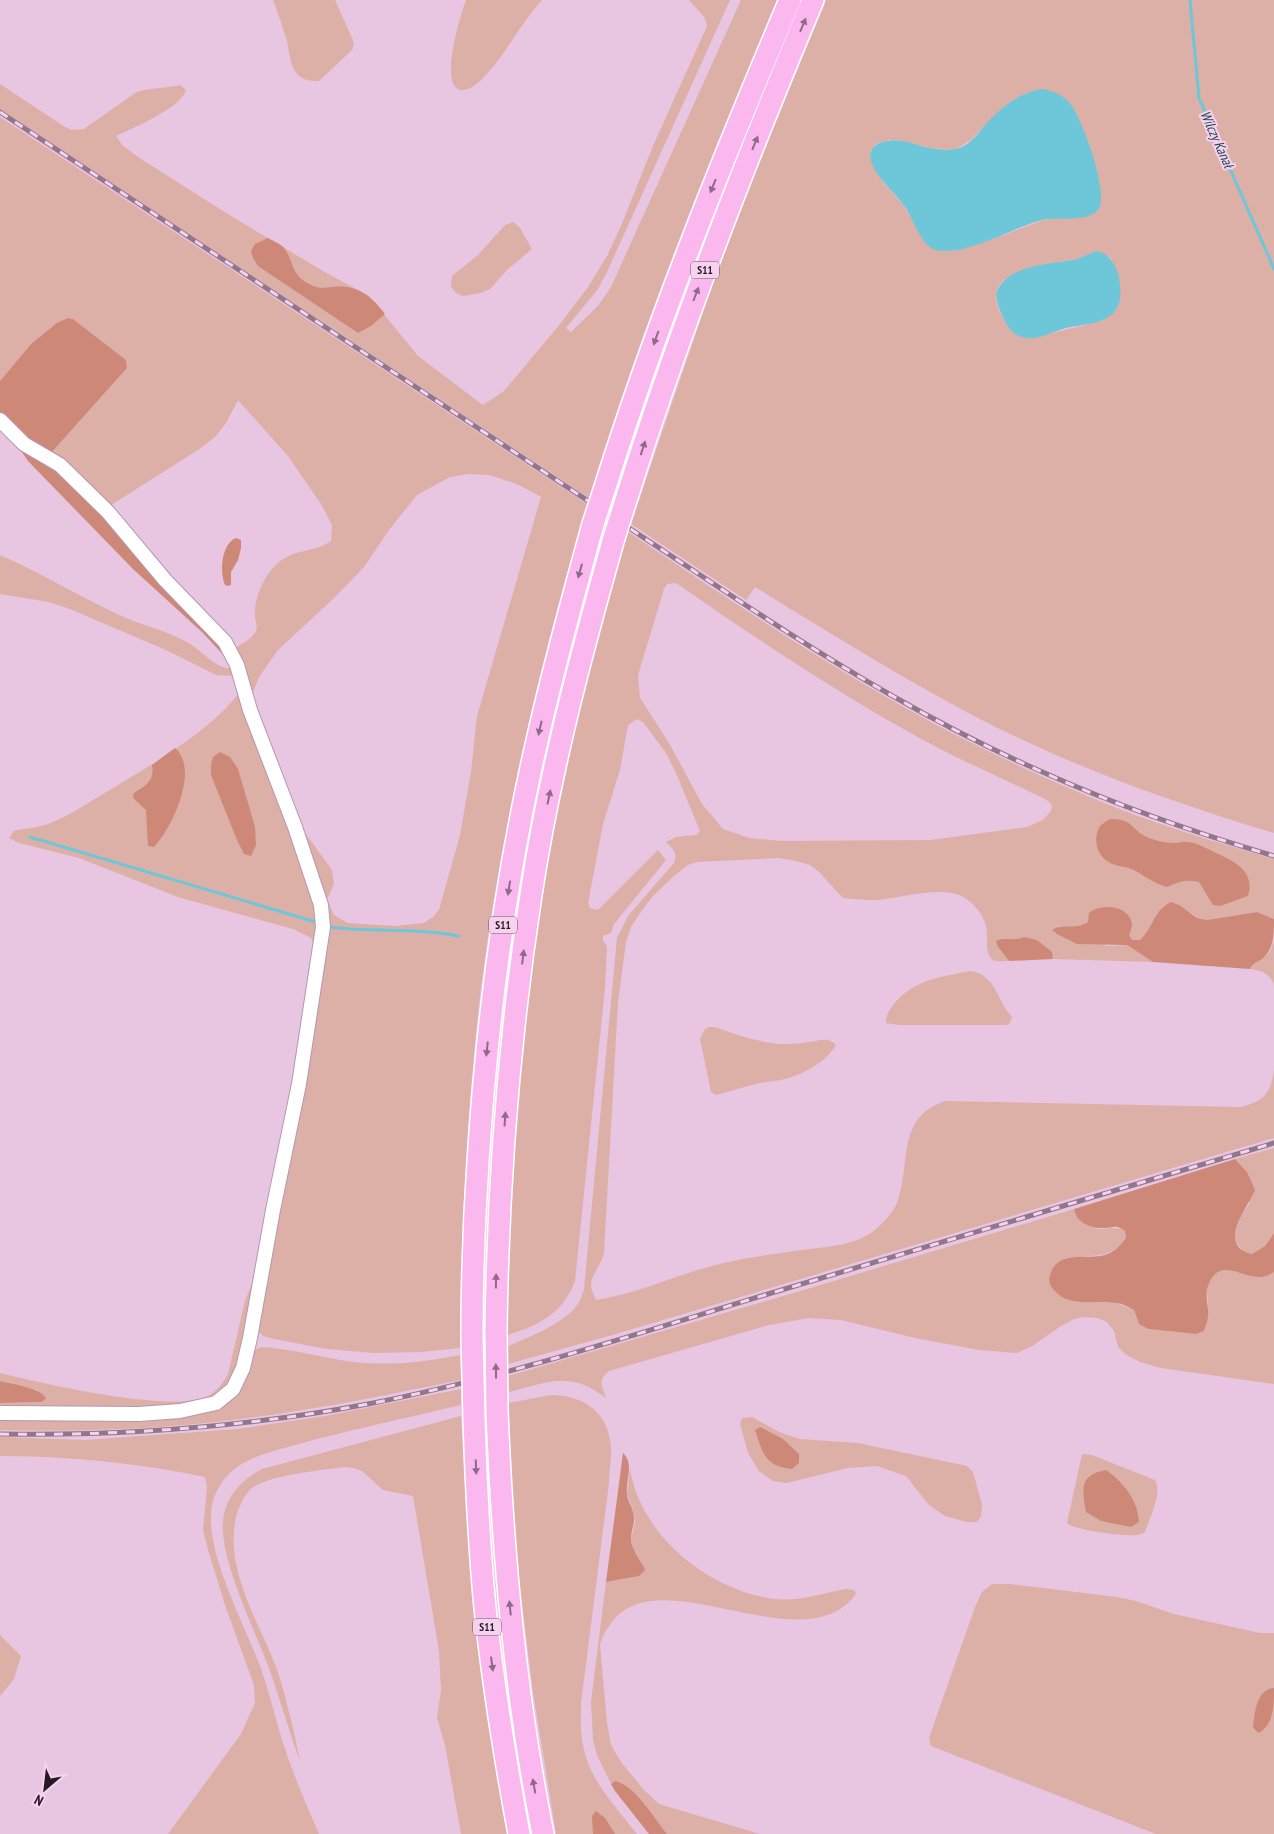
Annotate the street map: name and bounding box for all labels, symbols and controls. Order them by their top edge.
one-way arrow [799,18,807,32]
water label: Wilczy Kanał [1196,108,1238,172]
one-way arrow [751,135,759,150]
one-way arrow [709,179,717,194]
road number: S11 [691,262,719,278]
one-way arrow [692,286,700,301]
one-way arrow [652,331,660,346]
one-way arrow [639,440,647,455]
one-way arrow [576,563,584,578]
one-way arrow [536,721,544,736]
one-way arrow [545,789,553,804]
one-way arrow [504,880,512,896]
road number: S11 [489,916,517,934]
one-way arrow [519,949,527,965]
one-way arrow [483,1041,491,1057]
one-way arrow [501,1110,509,1126]
one-way arrow [493,1273,501,1289]
one-way arrow [492,1363,500,1379]
one-way arrow [472,1459,480,1475]
one-way arrow [506,1599,514,1615]
road number: S11 [473,1618,501,1635]
one-way arrow [488,1656,496,1672]
north arrow [20,1764,70,1814]
one-way arrow [529,1778,537,1794]
text: N [31,1791,46,1810]

